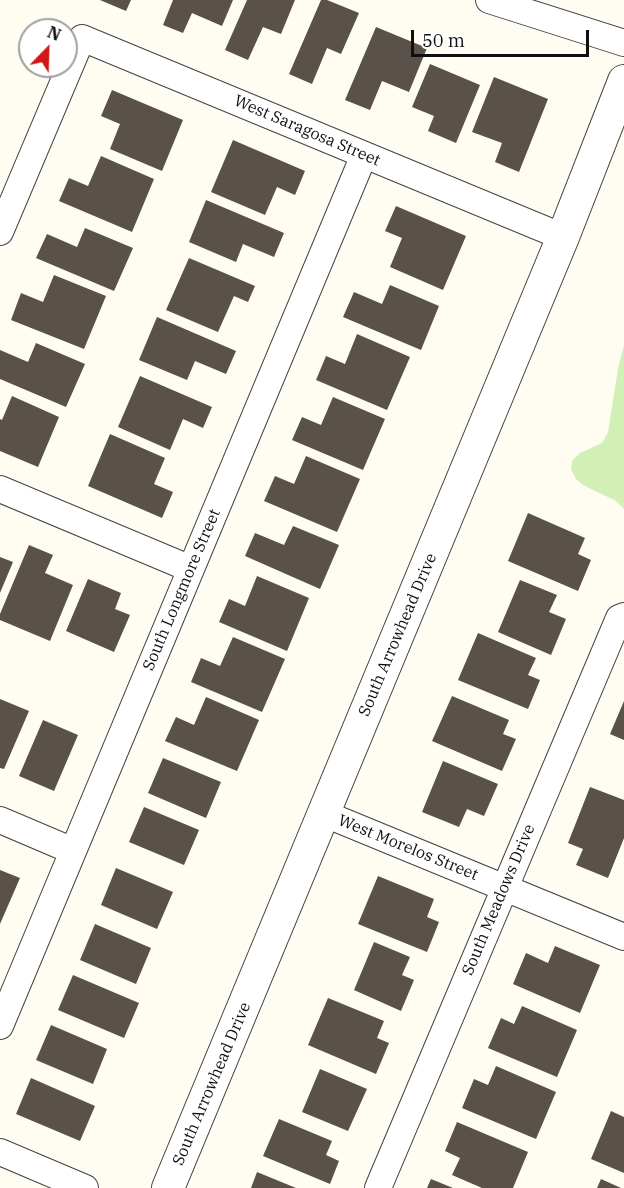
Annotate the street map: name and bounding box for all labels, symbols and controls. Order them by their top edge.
north arrow [18,18,78,78]
scale bar [414,18,592,56]
text: N [45,22,64,45]
text: 50 m [422,29,465,52]
street label: West Saragosa Street [231,91,383,171]
street label: South Longmore Street [139,506,225,674]
street label: South Arrowhead Drive [355,550,441,720]
street label: West Morelos Street [335,811,481,885]
street label: South Meadows Drive [459,822,539,978]
street label: South Arrowhead Drive [169,999,255,1169]

